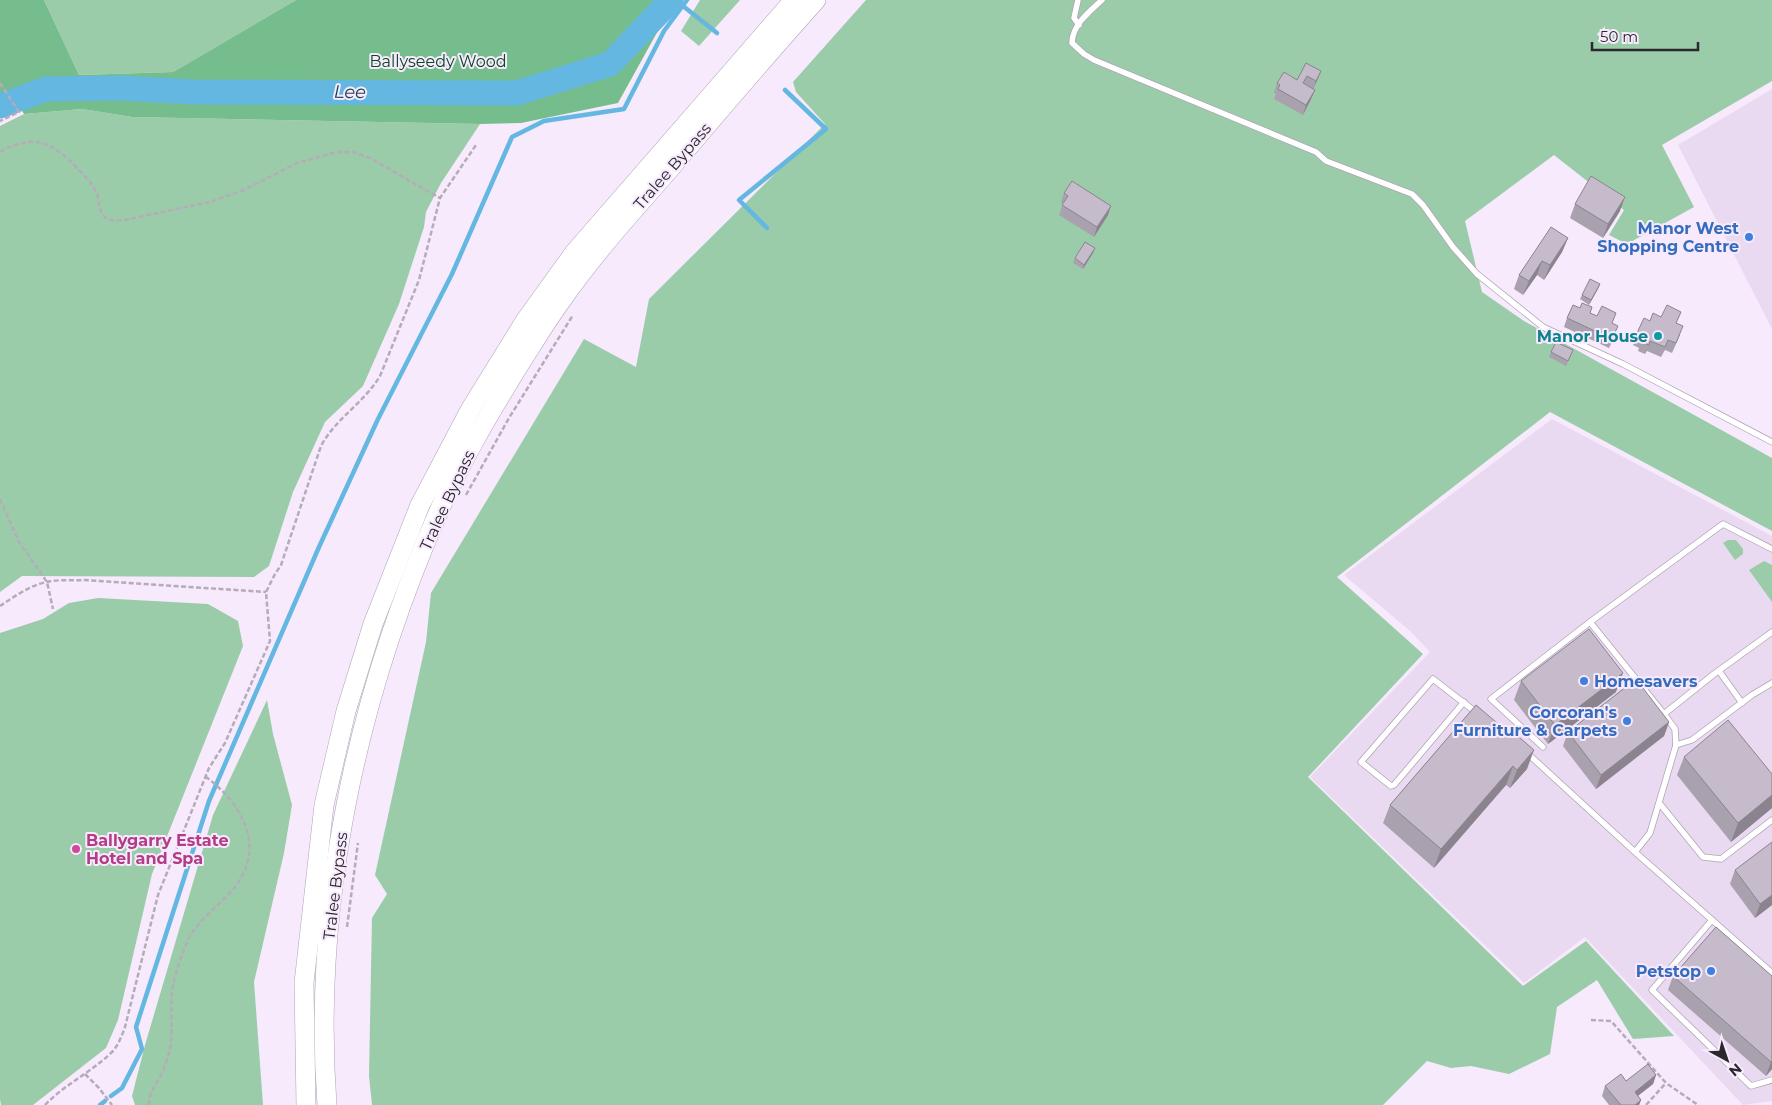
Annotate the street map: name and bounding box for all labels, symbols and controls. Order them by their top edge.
scale bar [1592,20,1698,52]
text: 50 m [1600,27,1638,46]
park label: Ballyseedy Wood [369,52,507,71]
water label: Lee [334,81,366,103]
street label: Tralee Bypass [630,119,715,214]
place label: Manor West Shopping Centre [1597,219,1739,256]
marker: Manor West Shopping Centre [1743,231,1755,243]
place label: Manor House [1537,327,1648,346]
marker: Manor House [1652,330,1664,342]
street label: Tralee Bypass [416,447,479,553]
place label: Homesavers [1594,672,1698,691]
marker: Homesavers [1578,675,1590,687]
place label: Corcoran's Furniture & Carpets [1453,703,1618,740]
marker: Corcoran's Furniture & Carpets [1621,715,1633,727]
place label: Ballygarry Estate Hotel and Spa [86,831,228,868]
street label: Tralee Bypass [319,831,352,941]
marker: Ballygarry Estate Hotel and Spa [70,843,82,855]
place label: Petstop [1636,962,1701,981]
marker: Petstop [1705,965,1717,977]
north arrow [1702,1035,1752,1085]
text: N [1725,1059,1745,1080]

